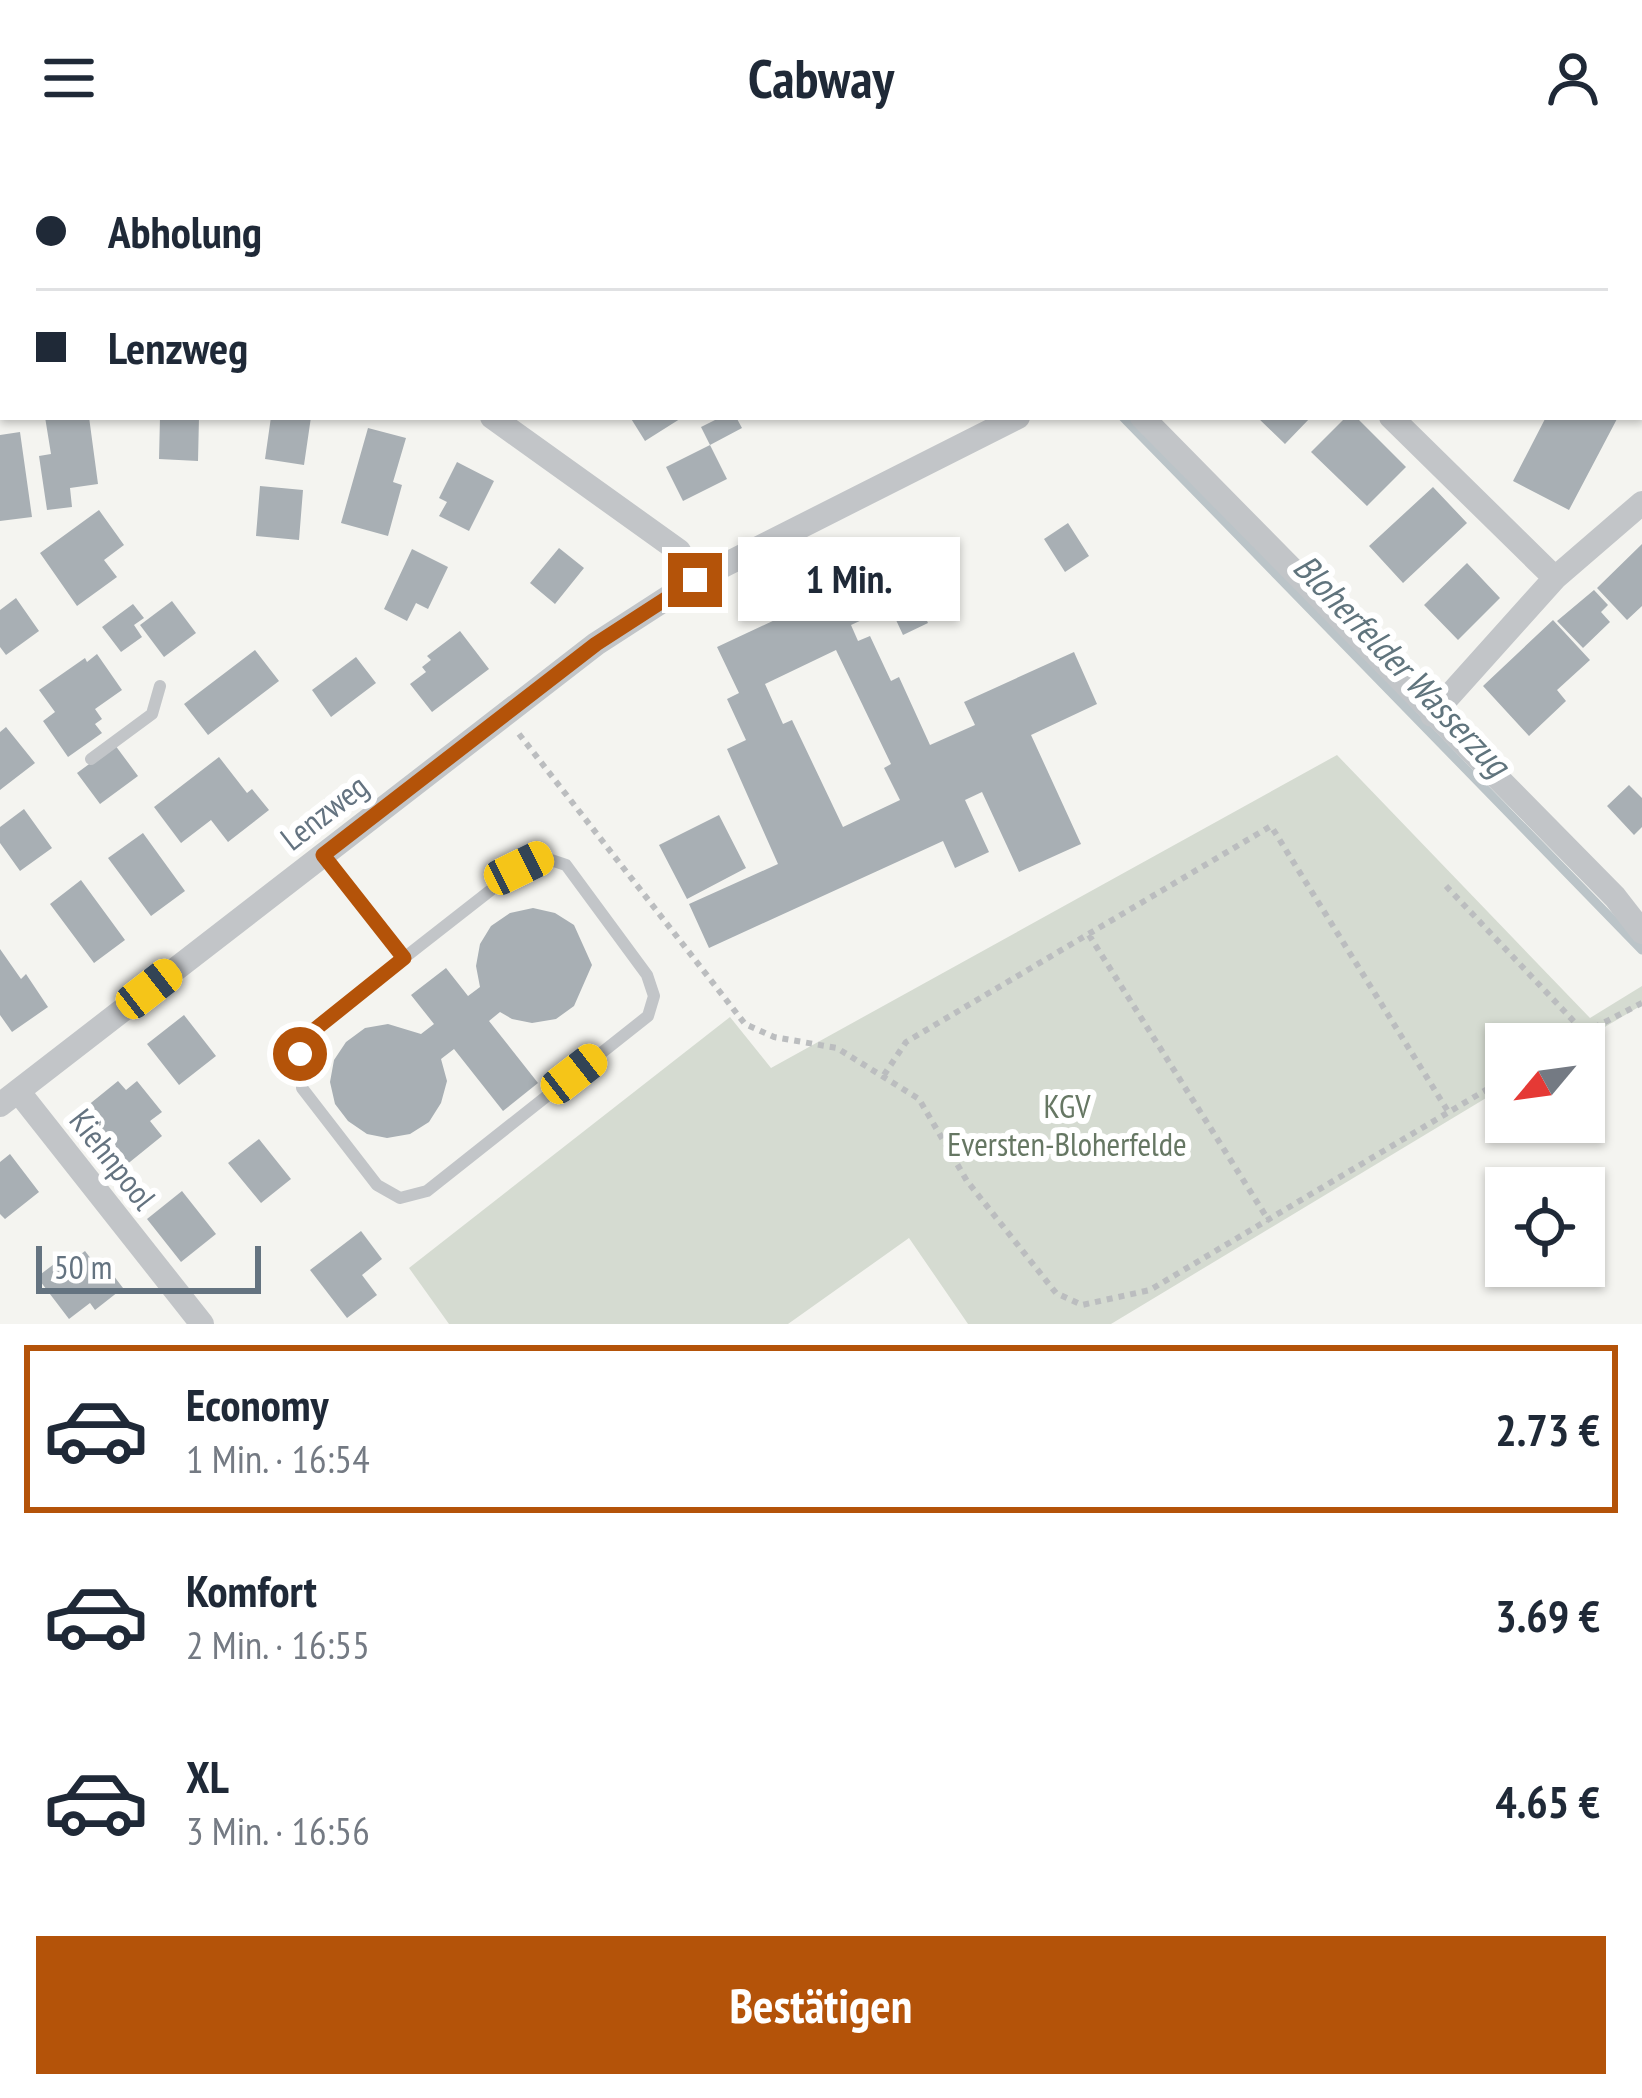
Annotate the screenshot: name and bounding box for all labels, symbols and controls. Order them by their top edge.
text: Cabway [748,43,894,113]
icon: menu [36,45,102,111]
icon: person [1540,45,1606,111]
text: Abholung [108,202,262,260]
text: Lenzweg [108,318,248,376]
callout: 1 Min. [737,538,959,622]
water label: Bloherfelder Wasserzug [1284,543,1522,788]
route end [668,553,722,607]
text: 1 Min. [805,553,893,604]
street label: Lenzweg [271,764,376,859]
car [479,836,559,900]
car [110,953,188,1025]
north arrow [1485,1023,1605,1143]
map controls [1485,1023,1605,1287]
route start [273,1027,327,1081]
car [535,1038,613,1110]
park label: KGV Eversten-Bloherfelde [947,1084,1187,1165]
street label: Kiehnpool [61,1100,166,1218]
button: locate [1485,1167,1605,1287]
scale bar [36,1240,261,1293]
text: 50 m [54,1245,112,1288]
icon: car [42,1375,150,1483]
text: Economy [186,1375,329,1433]
text: 2.73 € [1495,1400,1600,1458]
text: 1 Min. · 16:54 [186,1433,370,1484]
icon: car [42,1561,150,1669]
text: Komfort [186,1561,317,1619]
text: 3.69 € [1495,1586,1600,1644]
text: 2 Min. · 16:55 [186,1619,370,1670]
icon: car [42,1747,150,1855]
text: XL [186,1747,229,1805]
text: 4.65 € [1495,1772,1600,1830]
text: 3 Min. · 16:56 [186,1805,370,1856]
button: Bestätigen [36,1936,1606,2074]

